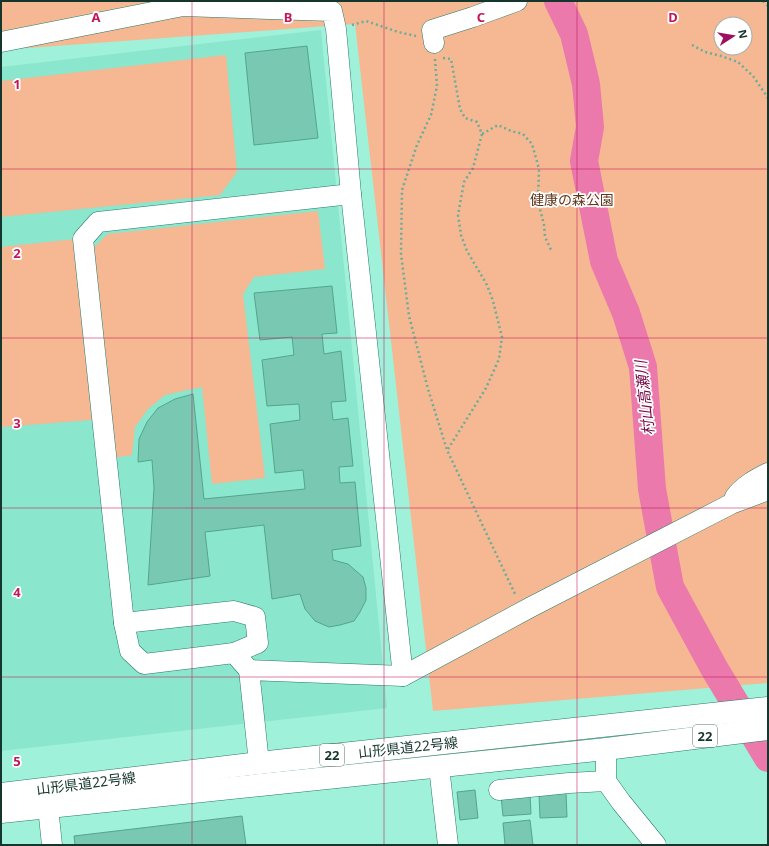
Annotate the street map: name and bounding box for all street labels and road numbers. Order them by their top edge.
road number: 22 [693,725,717,747]
street label: 山形県道22号線 [357,732,459,762]
road number: 22 [320,744,344,766]
street label: 山形県道22号線 [35,767,137,799]

